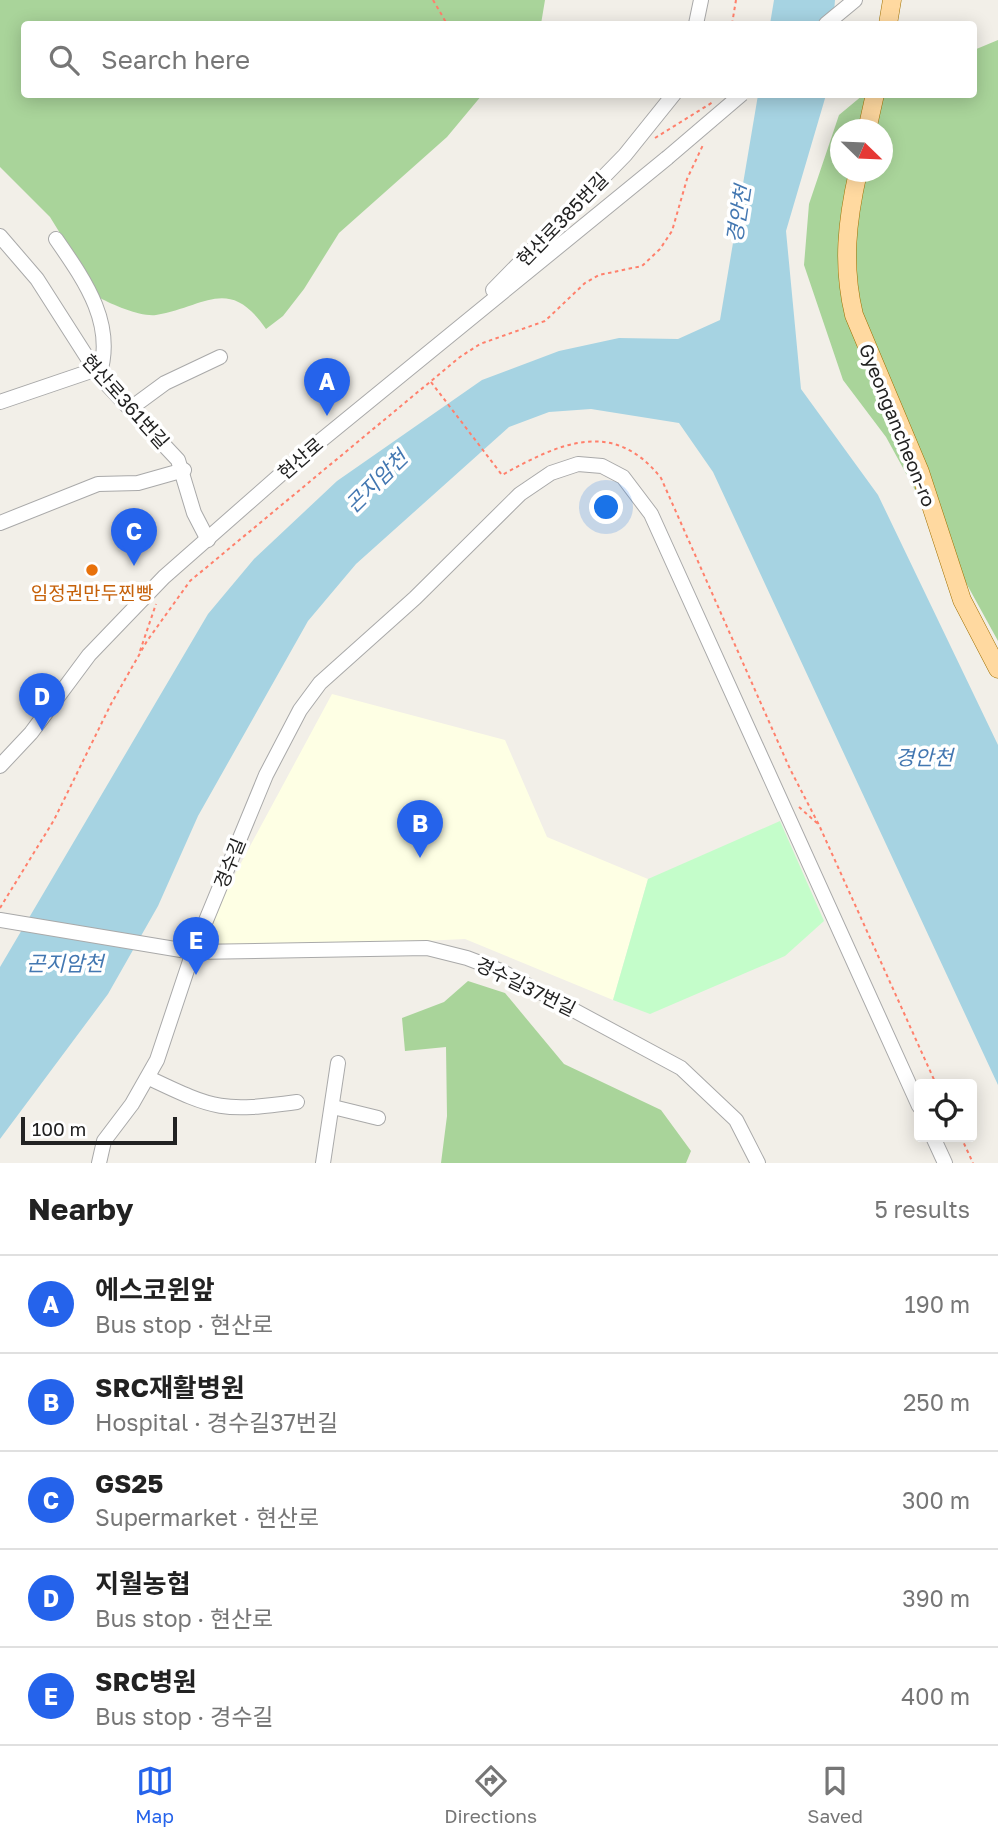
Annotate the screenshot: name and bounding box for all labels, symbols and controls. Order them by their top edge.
search box [21,21,977,98]
icon: search [45,41,83,79]
text: Search here [101,44,250,75]
north arrow [830,119,893,182]
street label: 현산로385번길 [512,167,612,271]
water label: 경안천 [721,181,756,245]
street label: Gyeongancheon-ro [855,340,941,510]
street label: 현산로361번길 [78,349,174,453]
pin: A [304,358,350,416]
street label: 현산로 [273,432,327,484]
water label: 곤지암천 [339,443,414,518]
your location [589,490,623,524]
pin: C [111,508,157,566]
marker: 임정권만두찐빵 [84,562,100,578]
place label: 임정권만두찐빵 [31,581,154,604]
pin: D [19,673,65,731]
water label: 경안천 [895,744,956,770]
pin: B [397,800,443,858]
street label: 경수길 [209,834,249,892]
pin: E [173,917,219,975]
water label: 곤지암천 [26,950,106,976]
street label: 경수길37번길 [472,952,580,1020]
map controls [914,1079,977,1142]
button: locate [914,1079,977,1142]
scale bar [21,1114,177,1146]
text: 100 m [32,1117,86,1140]
text: Nearby [28,1191,133,1227]
text: 5 results [874,1195,970,1223]
text: 에스코윈앞 [95,1274,215,1305]
text: A [43,1290,59,1318]
text: 190 m [905,1290,970,1318]
text: Bus stop · 현산로 [95,1310,273,1338]
text: SRC재활병원 [95,1372,245,1403]
text: B [43,1388,59,1416]
text: 250 m [903,1388,970,1416]
text: Hospital · 경수길37번길 [95,1408,338,1436]
text: GS25 [95,1468,163,1499]
text: C [43,1486,59,1514]
text: 300 m [902,1486,970,1514]
text: Supermarket · 현산로 [95,1503,319,1531]
text: 지월농협 [95,1568,191,1599]
text: D [43,1584,59,1612]
text: 390 m [902,1584,970,1612]
text: Bus stop · 현산로 [95,1604,273,1632]
text: SRC병원 [95,1666,197,1697]
text: E [44,1682,58,1710]
text: 400 m [901,1682,970,1710]
text: Bus stop · 경수길 [95,1702,273,1730]
tab: Map [135,1762,174,1827]
tab: Directions [444,1762,537,1827]
tab: Saved [807,1762,863,1827]

